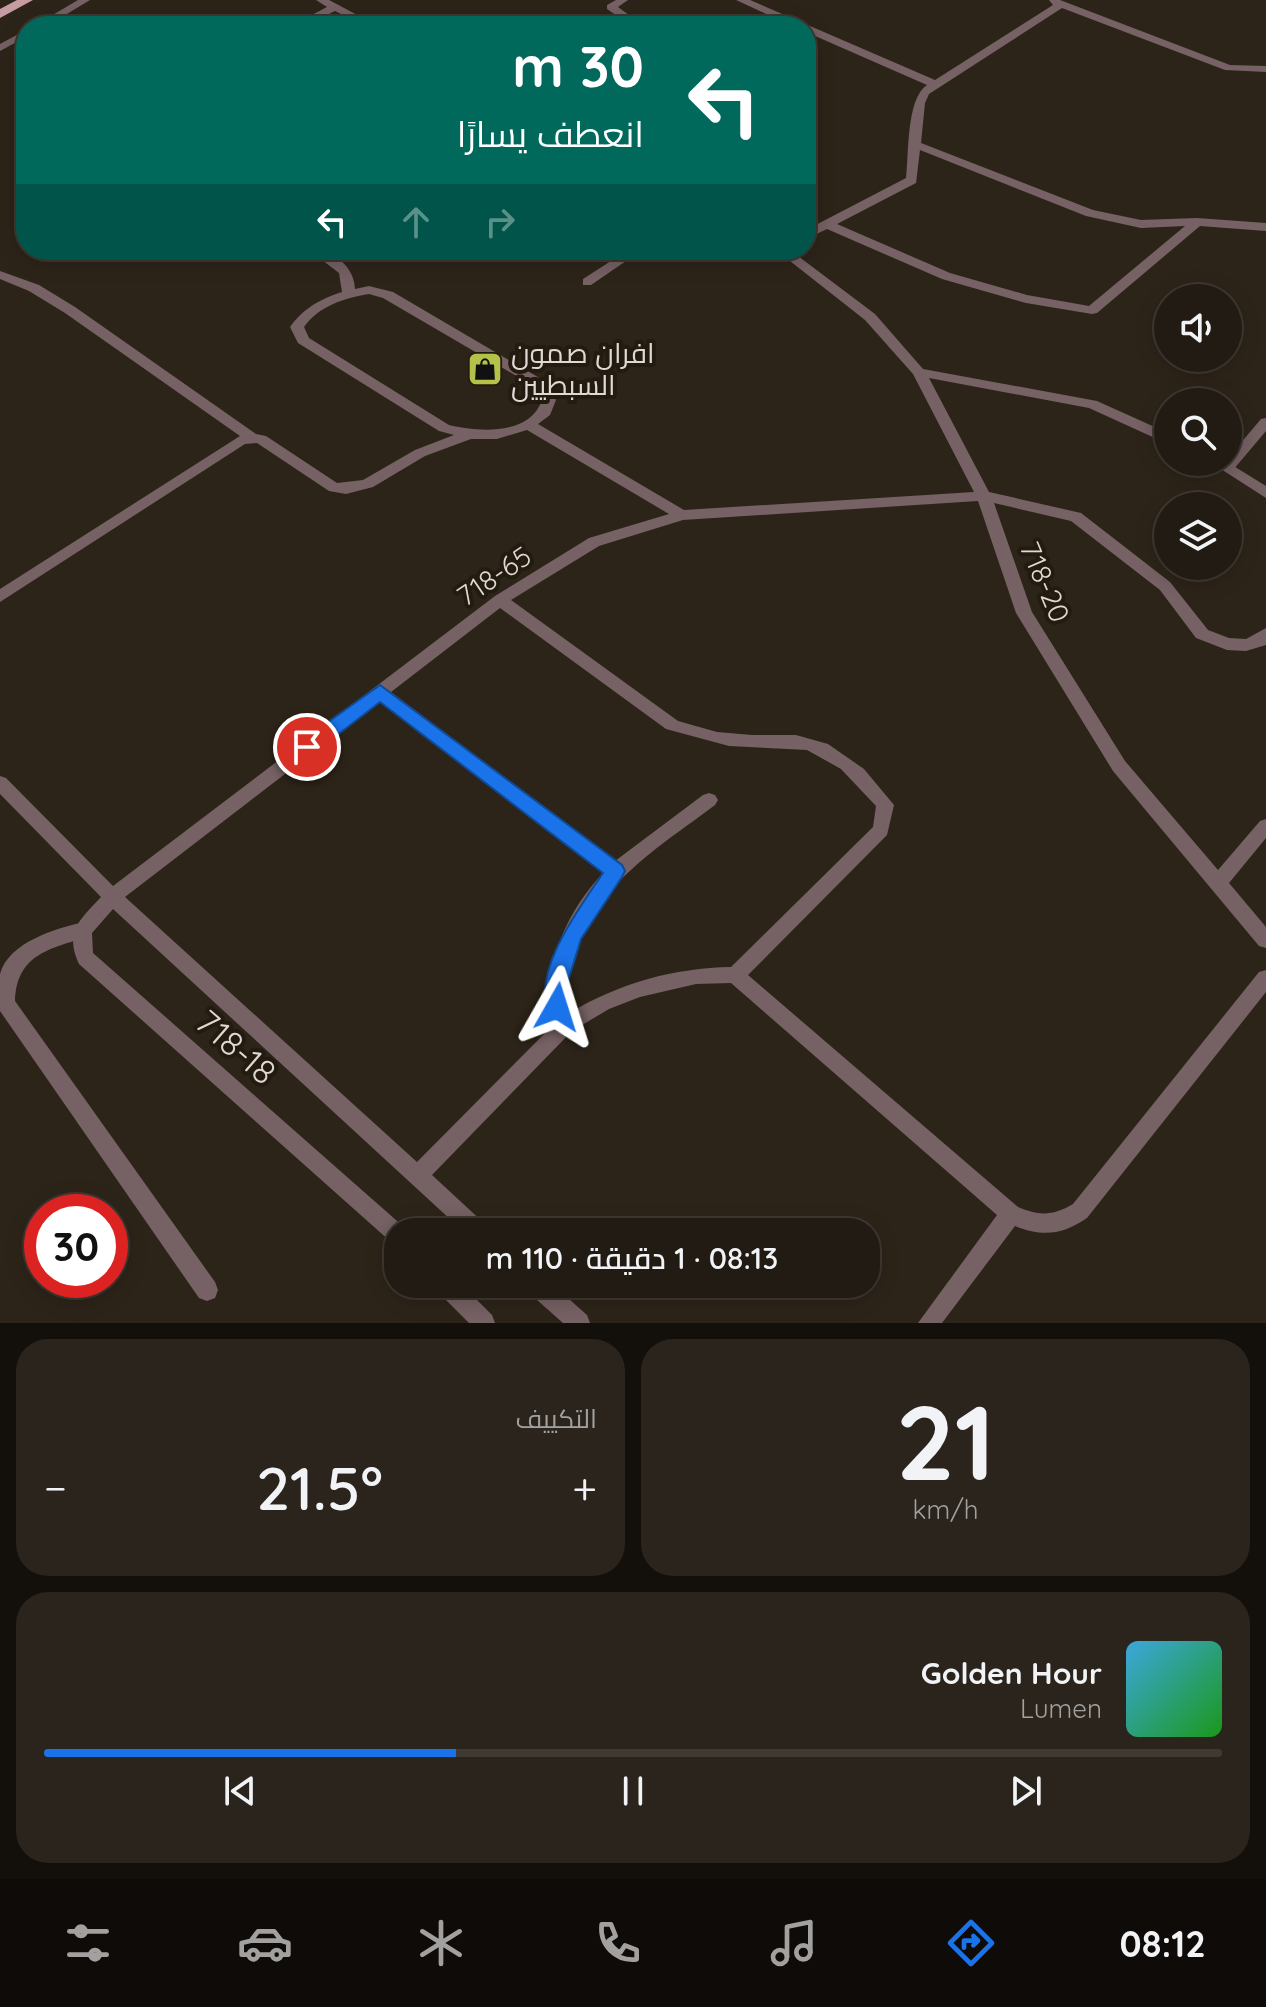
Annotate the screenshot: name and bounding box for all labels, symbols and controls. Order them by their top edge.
text: 30 m [512,31,644,101]
icon: left [672,48,776,152]
text: انعطف يسارًا [457,111,644,156]
icon: left [310,200,354,244]
icon: ahead [394,200,438,244]
icon: right [478,200,522,244]
map controls [1154,284,1242,580]
button: sound [1154,284,1242,372]
place label: افران صمون السبطيين [511,335,654,402]
shop icon: افران صمون السبطيين [466,350,504,388]
button: search [1154,388,1242,476]
button: layers [1154,492,1242,580]
street label: 718-20 [1013,536,1078,627]
street label: 718-65 [450,538,538,613]
pin [273,713,341,781]
icon: arrive [285,725,329,769]
position arrow [515,965,599,1049]
street label: 718-18 [187,1000,285,1093]
speed limit sign: 30 [24,1194,128,1298]
text: 08:13 · 1 دقيقة · 110 m [486,1239,778,1277]
text: 21 [896,1376,995,1506]
text: التكييف [515,1402,597,1435]
text: 21.5° [256,1450,383,1525]
text: − [44,1460,67,1515]
text: + [572,1460,597,1515]
text: km/h [913,1493,978,1526]
text: Golden Hour [921,1654,1102,1692]
text: Lumen [1020,1692,1102,1725]
icon: previous [218,1769,262,1813]
icon: pause [611,1769,655,1813]
icon: next [1004,1769,1048,1813]
icon: filters [60,1915,116,1971]
icon: car [237,1915,293,1971]
icon: climate [413,1915,469,1971]
icon: phone [590,1915,646,1971]
icon: music [766,1915,822,1971]
icon: directions [943,1915,999,1971]
text: 08:12 [1120,1921,1206,1966]

